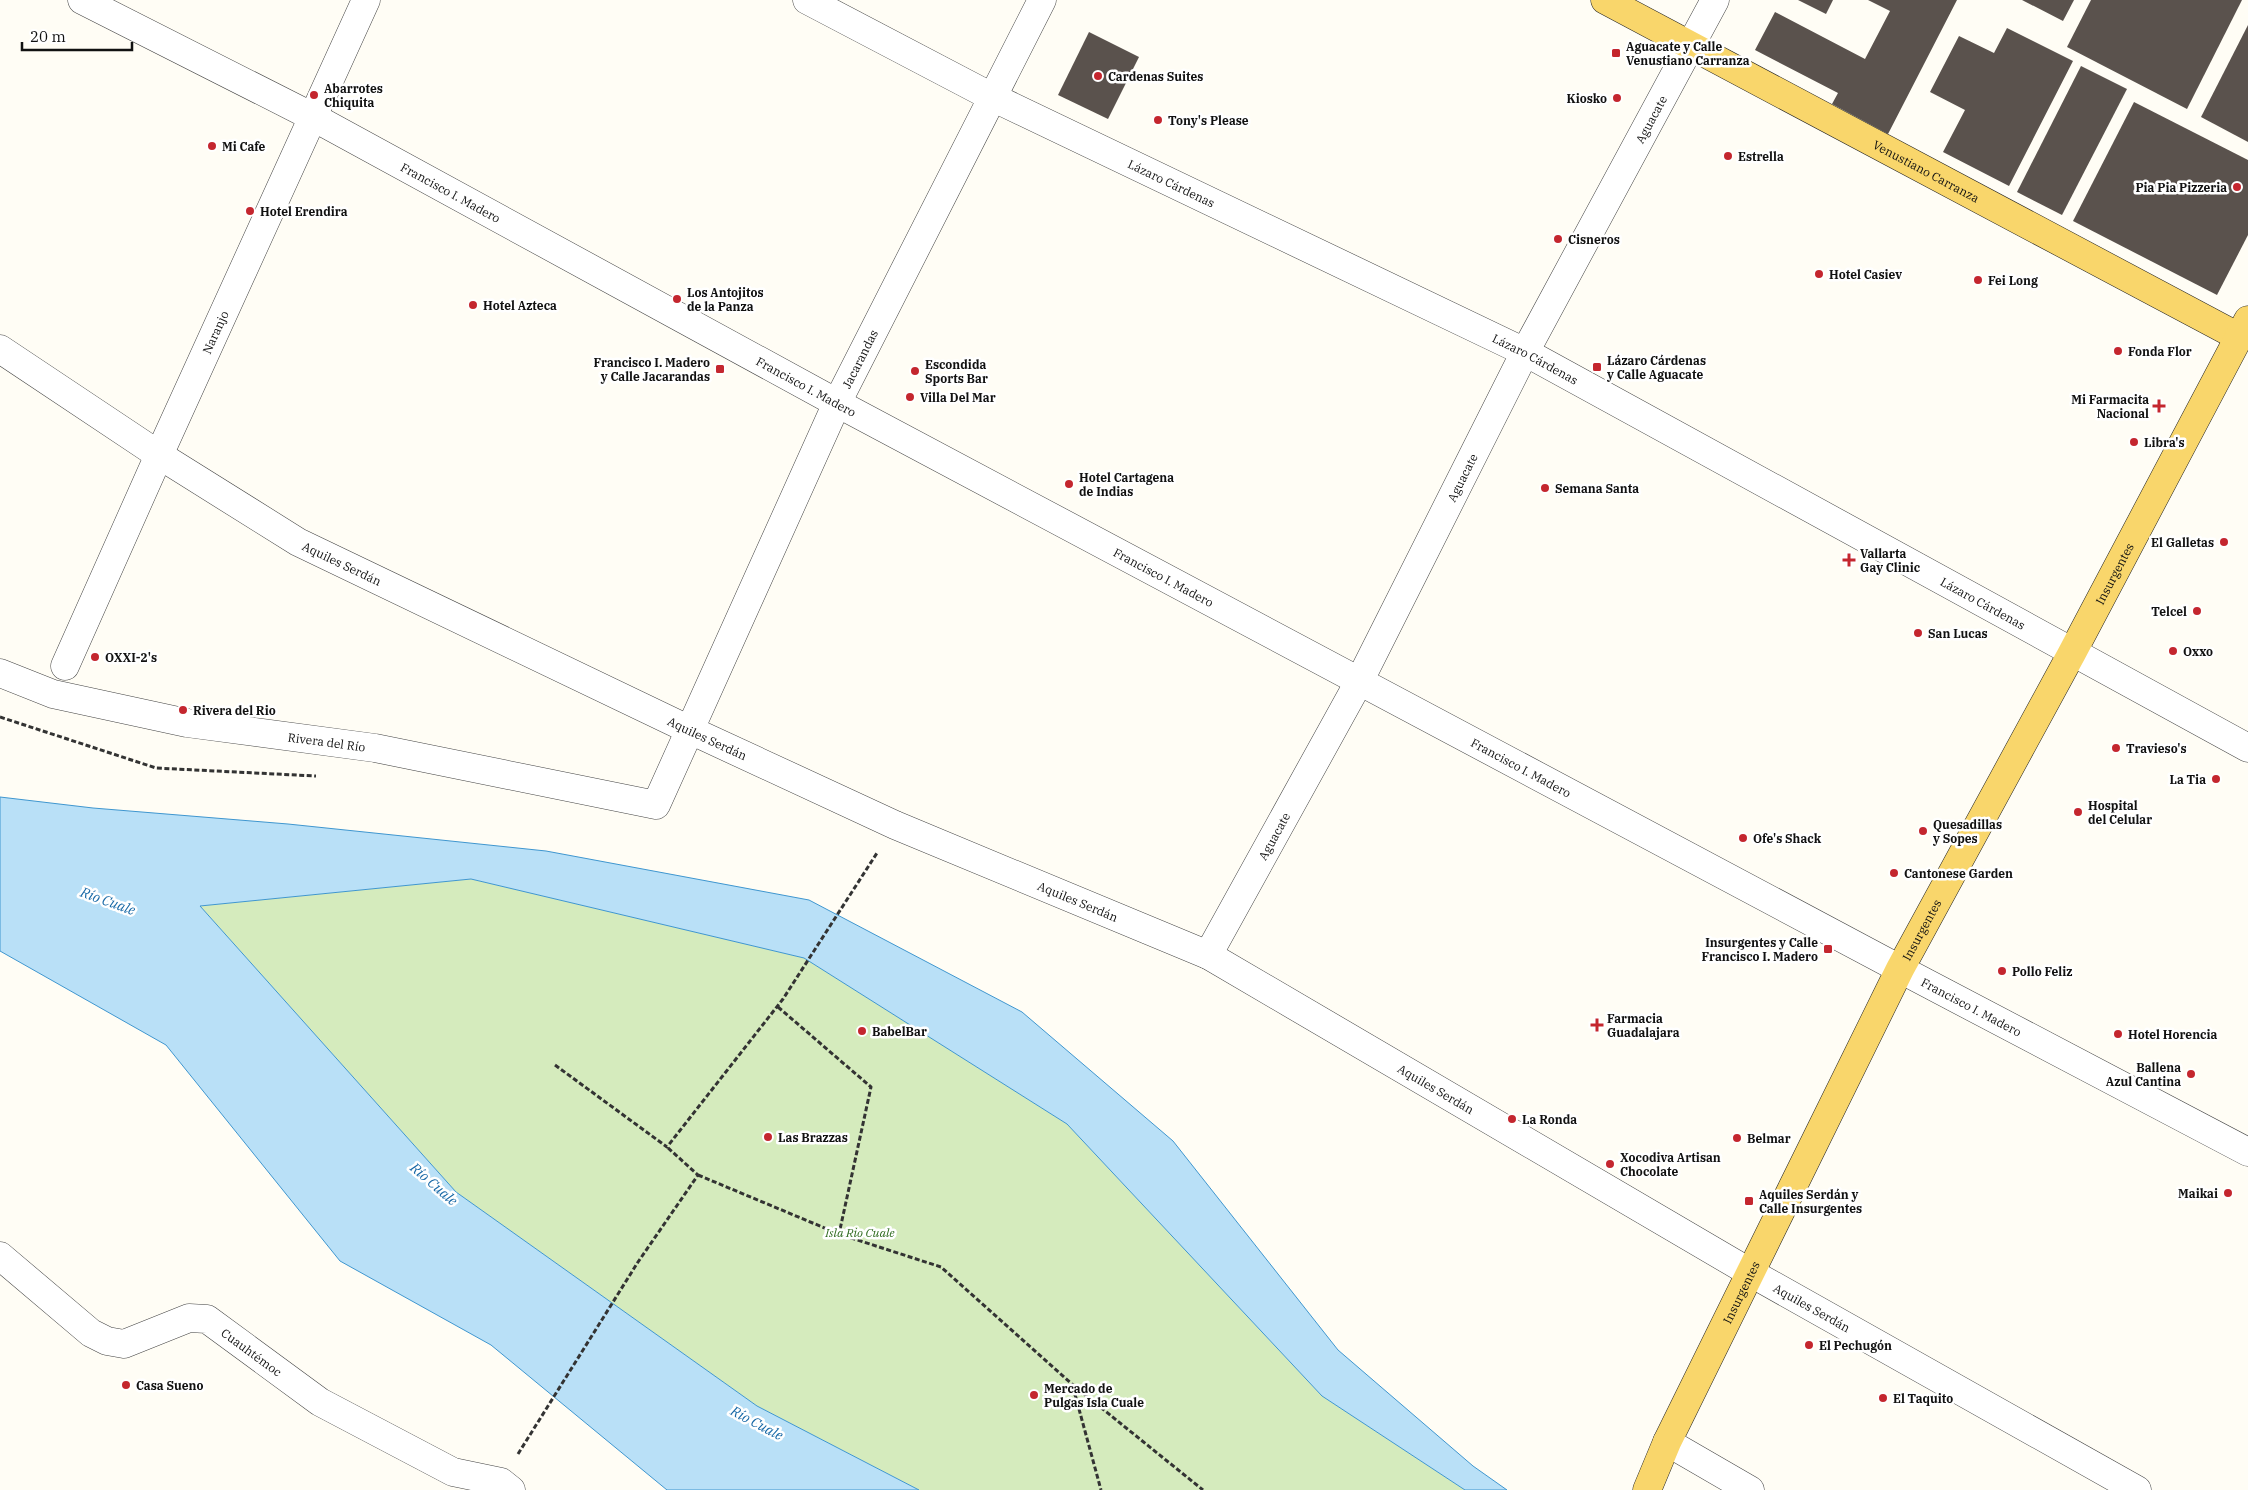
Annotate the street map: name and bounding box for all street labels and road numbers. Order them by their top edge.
street label: Aguacate [1632,93,1670,146]
street label: Venustiano Carranza [1871,136,1983,205]
street label: Lázaro Cárdenas [1126,156,1218,210]
street label: Francisco I. Madero [398,159,504,226]
street label: Naranjo [199,308,231,356]
street label: Jacarandas [838,327,881,391]
street label: Lázaro Cárdenas [1490,330,1581,387]
street label: Francisco I. Madero [754,353,859,419]
street label: Aguacate [1444,451,1480,504]
street label: Aquiles Serdán [300,538,384,589]
street label: Insurgentes [2092,540,2137,607]
street label: Francisco I. Madero [1111,544,1217,610]
street label: Lázaro Cárdenas [1938,574,2028,632]
street label: Aquiles Serdán [665,713,750,763]
street label: Rivera del Río [287,729,367,754]
street label: Francisco I. Madero [1468,734,1574,800]
street label: Aguacate [1255,810,1293,862]
street label: Aquiles Serdán [1036,878,1121,925]
street label: Insurgentes [1899,896,1944,963]
street label: Francisco I. Madero [1919,974,2024,1039]
street label: Aquiles Serdán [1395,1060,1477,1117]
street label: Insurgentes [1719,1258,1763,1326]
street label: Aquiles Serdán [1771,1280,1853,1335]
street label: Cuauhtémoc [218,1325,285,1379]

